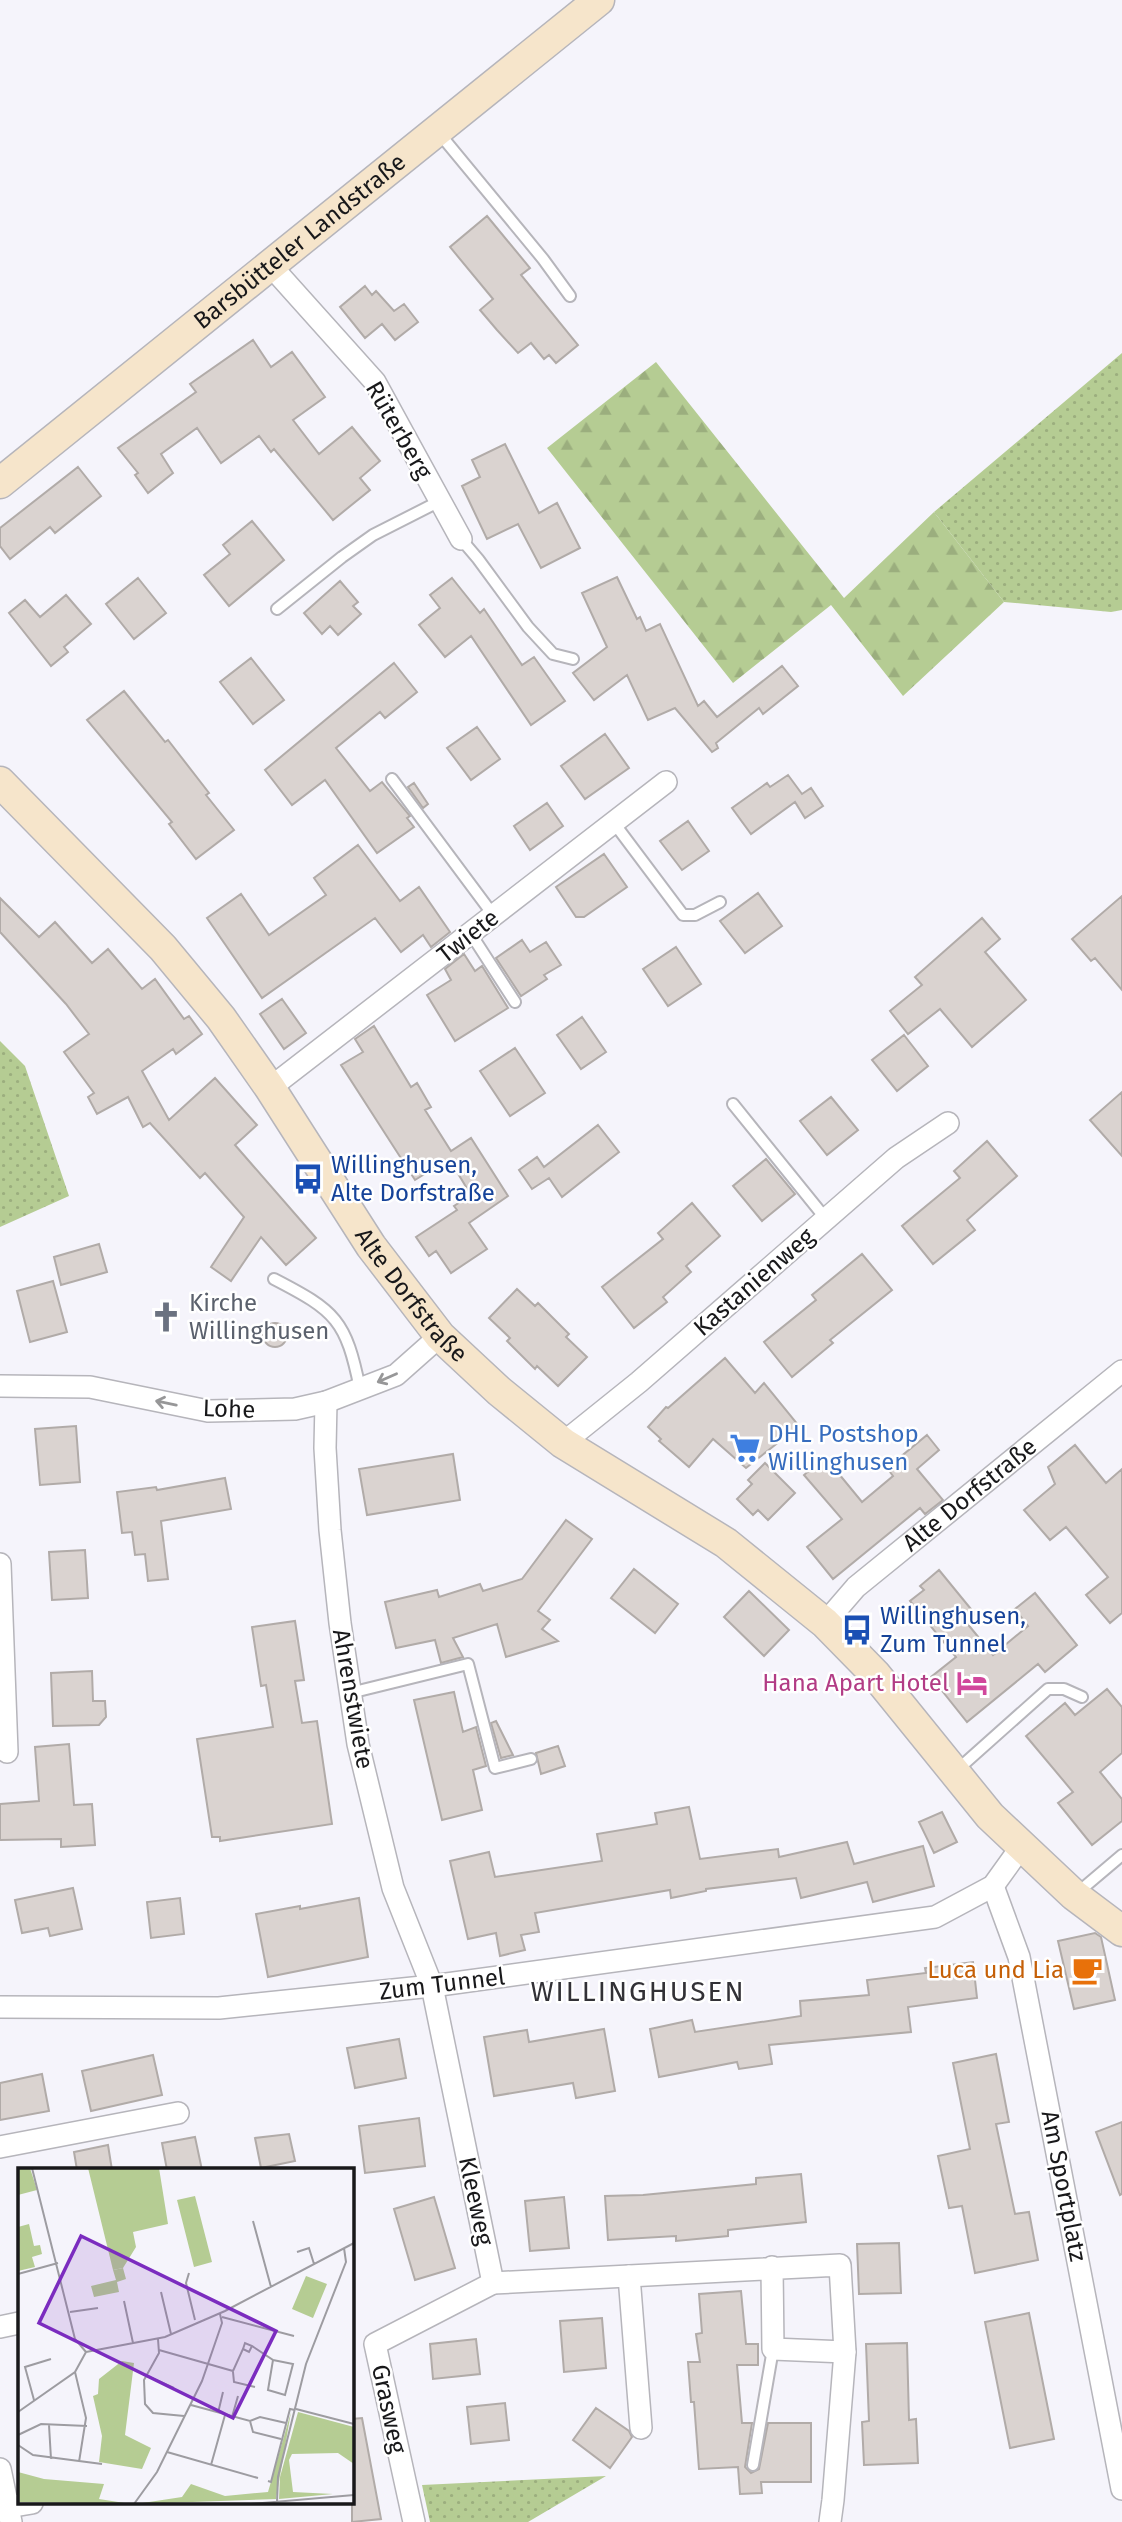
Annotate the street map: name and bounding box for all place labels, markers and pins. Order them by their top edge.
place label: Willinghusen, Alte Dorfstraße [331,1151,495,1207]
bus stop icon: Willinghusen, Alte Dorfstraße [291,1162,325,1196]
place label: Kirche Willinghusen [189,1289,329,1345]
church icon: Kirche Willinghusen [149,1300,183,1334]
place label: DHL Postshop Willinghusen [768,1420,919,1476]
supermarket icon: DHL Postshop Willinghusen [728,1431,762,1465]
place label: Willinghusen, Zum Tunnel [880,1602,1026,1658]
bus stop icon: Willinghusen, Zum Tunnel [840,1613,874,1647]
hotel icon: Hana Apart Hotel [955,1666,989,1700]
place label: Hana Apart Hotel [762,1669,949,1697]
cafe icon: Luca und Lia [1070,1953,1104,1987]
place label: Luca und Lia [927,1956,1064,1984]

